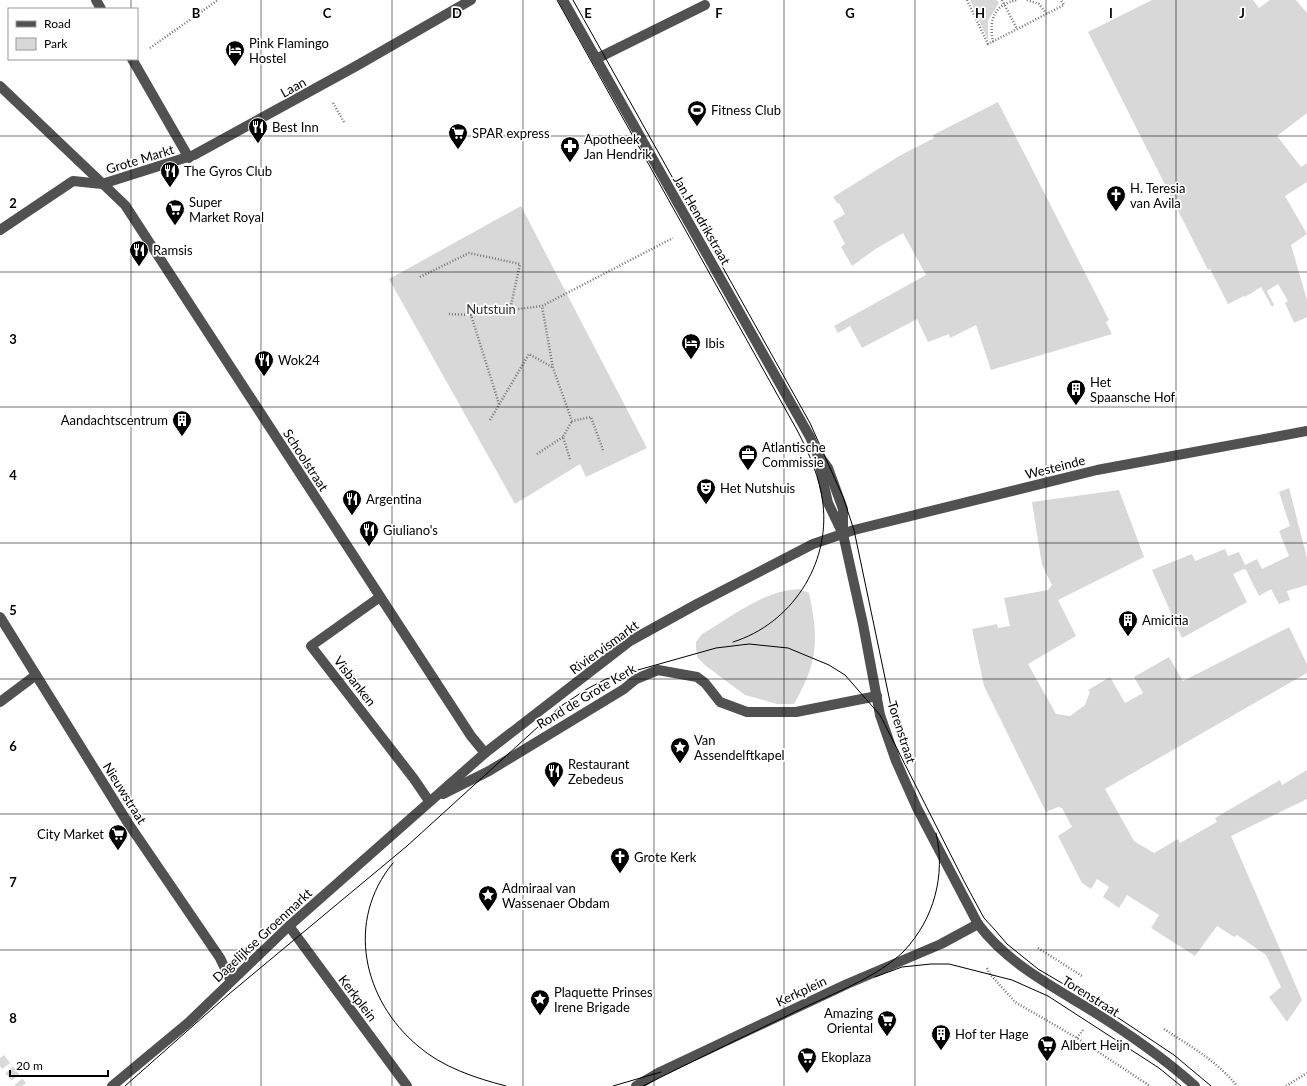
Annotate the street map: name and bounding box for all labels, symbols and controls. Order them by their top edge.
text: B [192,5,201,21]
text: C [323,5,332,21]
text: D [452,5,462,21]
text: E [584,5,592,21]
text: F [715,5,723,21]
text: G [845,5,855,21]
text: H [975,5,985,21]
text: I [1109,5,1113,21]
text: J [1239,5,1245,21]
legend [8,8,138,60]
text: Road [44,16,71,31]
place label: Pink Flamingo Hostel [249,35,329,66]
text: Park [44,36,68,51]
hotel icon: Pink Flamingo Hostel [224,39,246,67]
street label: Laan [277,73,309,101]
sports icon: Fitness Club [686,99,708,127]
place label: Fitness Club [711,102,781,118]
restaurant icon: Best Inn [247,116,269,144]
place label: Best Inn [272,119,319,135]
supermarket icon: SPAR express [447,122,469,150]
place label: SPAR express [472,125,550,141]
place label: Apotheek Jan Hendrik [584,131,652,162]
pharmacy icon: Apotheek Jan Hendrik [559,135,581,163]
street label: Grote Markt [104,141,176,177]
restaurant icon: The Gyros Club [159,160,181,188]
place label: The Gyros Club [184,163,272,179]
street label: Jan Hendrikstraat [670,173,734,268]
place label: H. Teresia van Avila [1130,180,1185,211]
church icon: H. Teresia van Avila [1105,184,1127,212]
place label: Super Market Royal [189,194,264,225]
text: 2 [9,195,17,211]
supermarket icon: Super Market Royal [164,198,186,226]
restaurant icon: Ramsis [128,239,150,267]
place label: Ramsis [153,242,193,258]
park label: Nutstuin [466,301,516,317]
text: 3 [9,331,17,347]
hotel icon: Ibis [680,332,702,360]
place label: Ibis [705,335,725,351]
restaurant icon: Wok24 [253,349,275,377]
place label: Wok24 [278,352,320,368]
place label: Het Spaansche Hof [1090,374,1176,405]
building icon: Het Spaansche Hof [1065,378,1087,406]
building icon: Aandachtscentrum [171,409,193,437]
place label: Aandachtscentrum [61,412,168,428]
street label: Schoolstraat [280,426,332,494]
place label: Atlantische Commissie [762,439,826,470]
office icon: Atlantische Commissie [737,443,759,471]
street label: Westeinde [1023,452,1087,482]
text: 4 [9,467,17,483]
theatre icon: Het Nutshuis [695,477,717,505]
place label: Het Nutshuis [720,480,795,496]
restaurant icon: Argentina [341,488,363,516]
place label: Argentina [366,491,422,507]
restaurant icon: Giuliano's [358,519,380,547]
place label: Giuliano's [383,522,438,538]
text: 5 [9,602,17,618]
building icon: Amicitia [1117,609,1139,637]
place label: Amicitia [1142,612,1188,628]
street label: Riviervismarkt [566,616,642,677]
street label: Visbanken [331,653,379,709]
street label: Rond de Grote Kerk [534,660,639,732]
street label: Torenstraat [884,699,920,765]
place label: Van Assendelftkapel [694,732,785,763]
place icon: Van Assendelftkapel [669,736,691,764]
text: 6 [9,738,17,754]
place label: Restaurant Zebedeus [568,756,630,787]
street label: Nieuwstraat [100,759,150,827]
restaurant icon: Restaurant Zebedeus [543,760,565,788]
supermarket icon: City Market [107,823,129,851]
place label: City Market [37,826,104,842]
church icon: Grote Kerk [609,846,631,874]
place label: Grote Kerk [634,849,697,865]
text: 7 [9,874,17,890]
place label: Admiraal van Wassenaer Obdam [502,880,610,911]
place icon: Admiraal van Wassenaer Obdam [477,884,499,912]
street label: Dagelijkse Groenmarkt [209,885,315,985]
street label: Kerkplein [335,972,381,1024]
street label: Kerkplein [773,972,829,1010]
street label: Torenstraat [1059,972,1123,1020]
place label: Plaquette Prinses Irene Brigade [554,984,653,1015]
place icon: Plaquette Prinses Irene Brigade [529,988,551,1016]
place label: Amazing Oriental [824,1005,873,1036]
supermarket icon: Amazing Oriental [876,1009,898,1037]
text: 8 [9,1010,17,1026]
building icon: Hof ter Hage [930,1023,952,1051]
place label: Hof ter Hage [955,1026,1029,1042]
supermarket icon: Albert Heijn [1036,1034,1058,1062]
place label: Albert Heijn [1061,1037,1130,1053]
supermarket icon: Ekoplaza [796,1046,818,1074]
place label: Ekoplaza [821,1049,871,1065]
scale bar [10,1052,108,1078]
text: 20 m [16,1058,43,1073]

